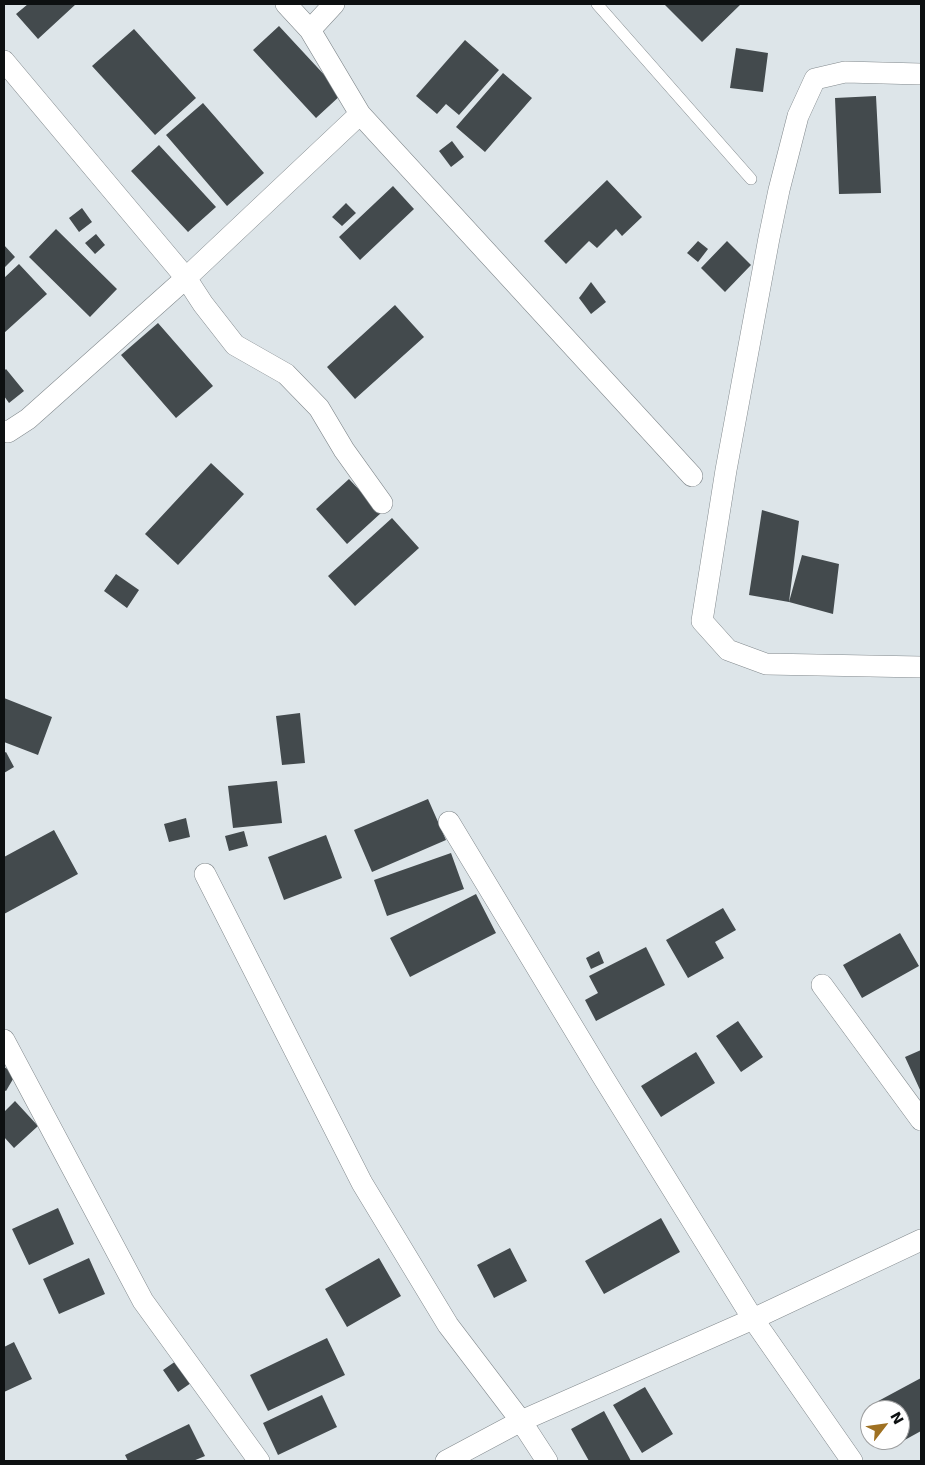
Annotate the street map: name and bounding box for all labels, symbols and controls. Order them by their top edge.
north arrow [860,1400,910,1450]
text: N [887,1409,907,1427]

